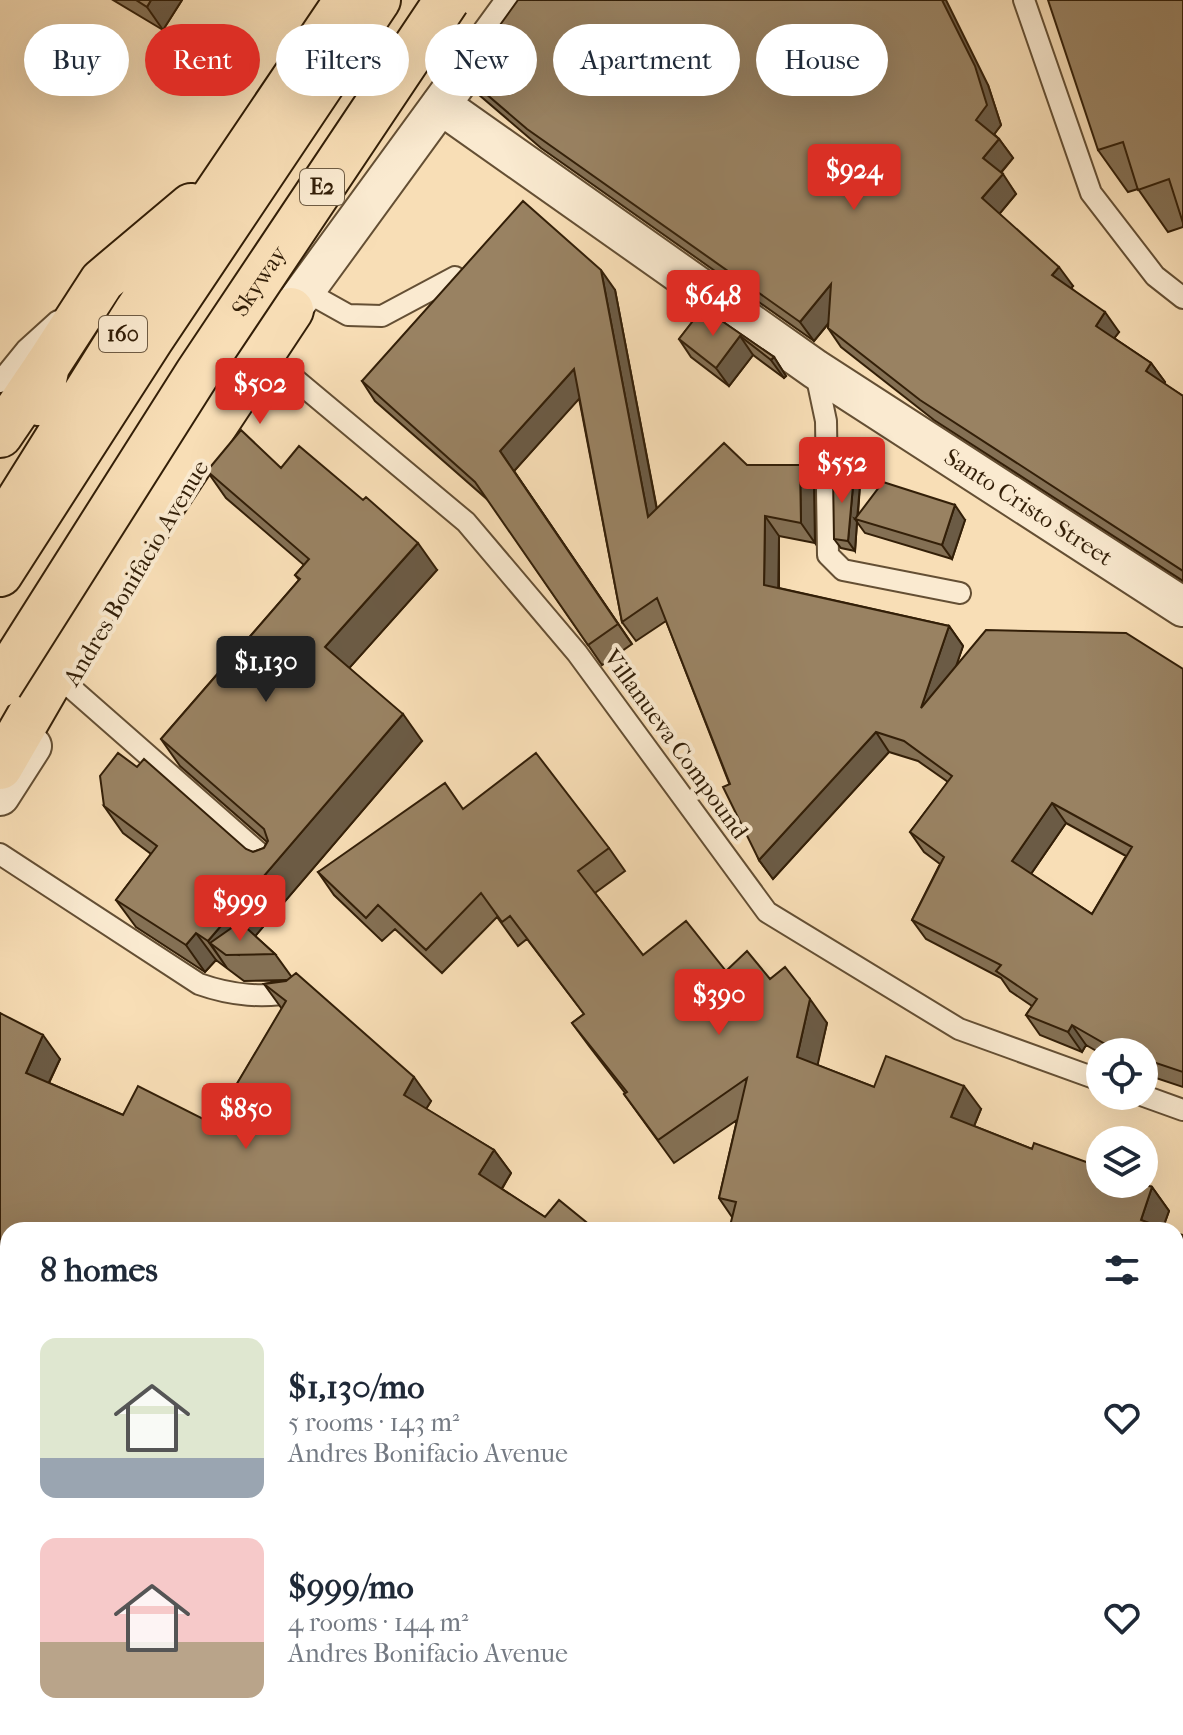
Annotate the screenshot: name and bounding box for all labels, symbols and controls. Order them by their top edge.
chip: Buy [24,24,129,96]
chip: Rent [145,24,260,96]
chip: Filters [276,24,409,96]
chip: New [425,24,537,96]
chip: Apartment [553,24,740,96]
chip: House [756,24,888,96]
pin: $924 [807,144,901,212]
text: $924 [826,154,882,185]
road number: E2 [300,169,344,205]
street label: Skyway [226,240,293,321]
pin: $648 [666,270,760,338]
text: $648 [685,280,741,311]
road number: 160 [99,316,147,352]
pin: $502 [213,358,307,426]
text: $502 [233,368,287,399]
pin: $552 [795,437,889,505]
street label: Santo Cristo Street [939,442,1118,572]
text: $552 [817,447,867,478]
street label: Andres Bonifacio Avenue [57,455,215,692]
pin: $1,130 [201,636,331,704]
street label: Villanueva Compound [597,643,755,845]
text: $1,130 [234,646,298,677]
pin: $999 [193,875,287,943]
text: $999 [212,885,268,916]
pin: $390 [672,969,766,1037]
text: $390 [693,979,745,1010]
map controls [1086,1038,1158,1198]
button: locate [1086,1038,1158,1110]
pin: $850 [199,1083,293,1151]
text: $850 [220,1093,272,1124]
button: layers [1086,1126,1158,1198]
icon: filters [1100,1248,1144,1292]
text: 8 homes [40,1250,158,1290]
text: $1,130/mo [288,1367,424,1407]
icon: home [104,1370,200,1466]
icon: heart [1100,1396,1144,1440]
text: 5 rooms · 143 m² [288,1407,459,1438]
text: Andres Bonifacio Avenue [288,1438,568,1469]
text: $999/mo [288,1567,414,1607]
icon: home [104,1570,200,1666]
icon: heart [1100,1596,1144,1640]
text: 4 rooms · 144 m² [288,1607,468,1638]
text: Andres Bonifacio Avenue [288,1638,568,1669]

